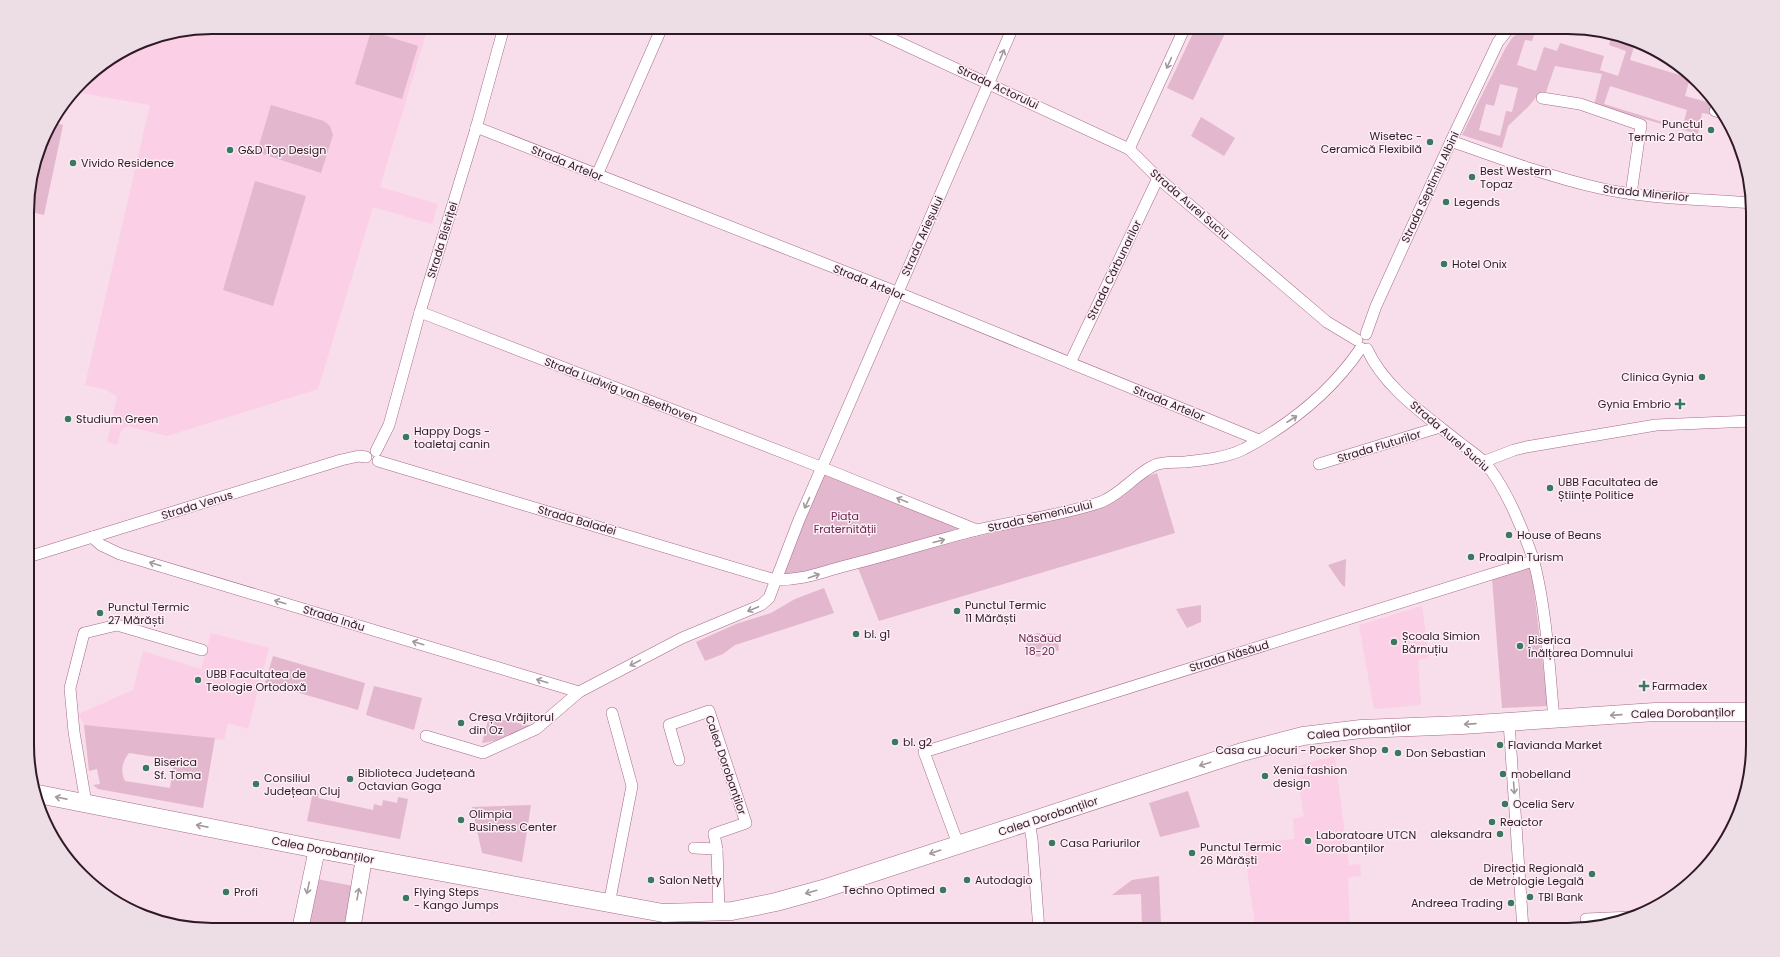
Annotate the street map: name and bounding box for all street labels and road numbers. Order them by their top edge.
street label: Strada Actorului [954,61,1042,113]
street label: Strada Septimiu Albini [1397,128,1463,245]
street label: Strada Artelor [529,141,605,185]
street label: Strada Aurel Suciu [1147,165,1233,243]
street label: Strada Minerilor [1602,181,1690,205]
street label: Strada Arieșului [897,193,947,279]
street label: Strada Bistriței [423,199,461,280]
street label: Strada Cărbunarilor [1083,217,1145,323]
street label: Strada Artelor [831,260,907,304]
street label: Strada Ludwig van Beethoven [542,353,700,427]
street label: Strada Artelor [1131,381,1207,425]
street label: Strada Aurel Suciu [1407,397,1493,475]
street label: Strada Fluturilor [1335,426,1423,466]
street label: Strada Venus [159,486,235,523]
street label: Strada Semenicului [986,496,1094,536]
street label: Strada Baladei [536,501,618,539]
street label: Strada Inău [301,601,367,635]
street label: Strada Năsăud [1187,636,1271,676]
street label: Calea Dorobanților [1631,704,1735,722]
street label: Calea Dorobanților [701,713,751,817]
street label: Calea Dorobanților [1306,718,1412,744]
street label: Calea Dorobanților [996,792,1100,840]
street label: Calea Dorobanților [270,832,376,868]

